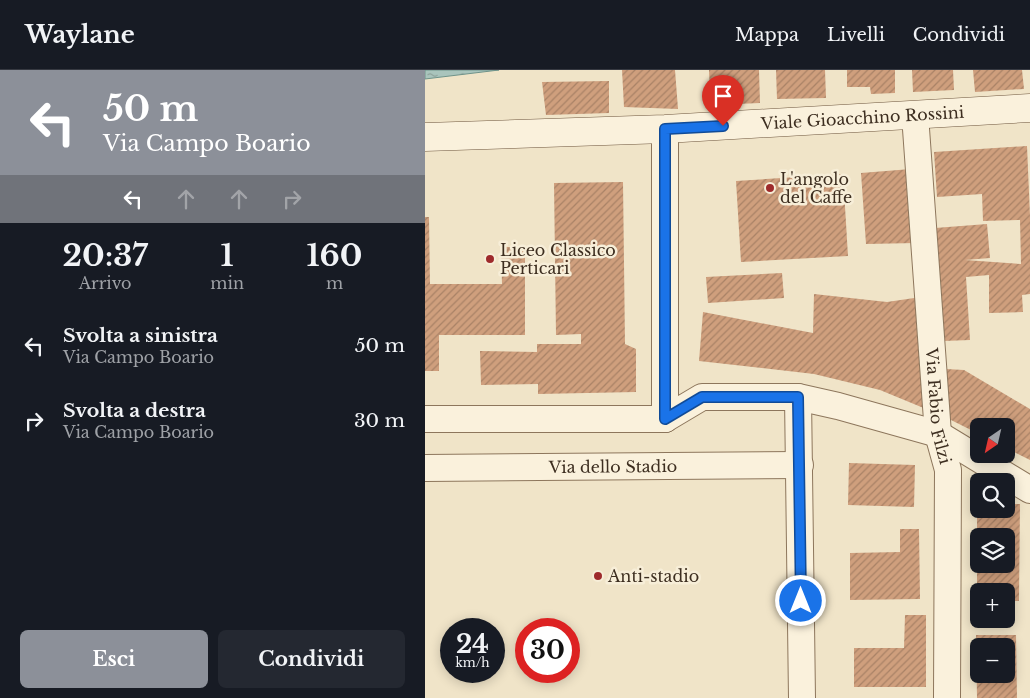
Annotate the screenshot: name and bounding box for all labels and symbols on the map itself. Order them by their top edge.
pin [702,75,744,126]
street label: Viale Gioacchino Rossini [759,102,965,134]
place label: L'angolo del Caffe [780,169,852,207]
marker: L'angolo del Caffe [764,182,776,194]
place label: Liceo Classico Perticari [500,240,616,278]
marker: Liceo Classico Perticari [484,253,496,265]
street label: Via Fabio Filzi [922,346,956,467]
north arrow [970,418,1015,462]
street label: Via dello Stadio [548,456,677,477]
place label: Anti-stadio [607,566,699,586]
marker: Anti-stadio [592,570,604,582]
position arrow [774,574,826,626]
speed limit sign: 30 [515,618,580,683]

